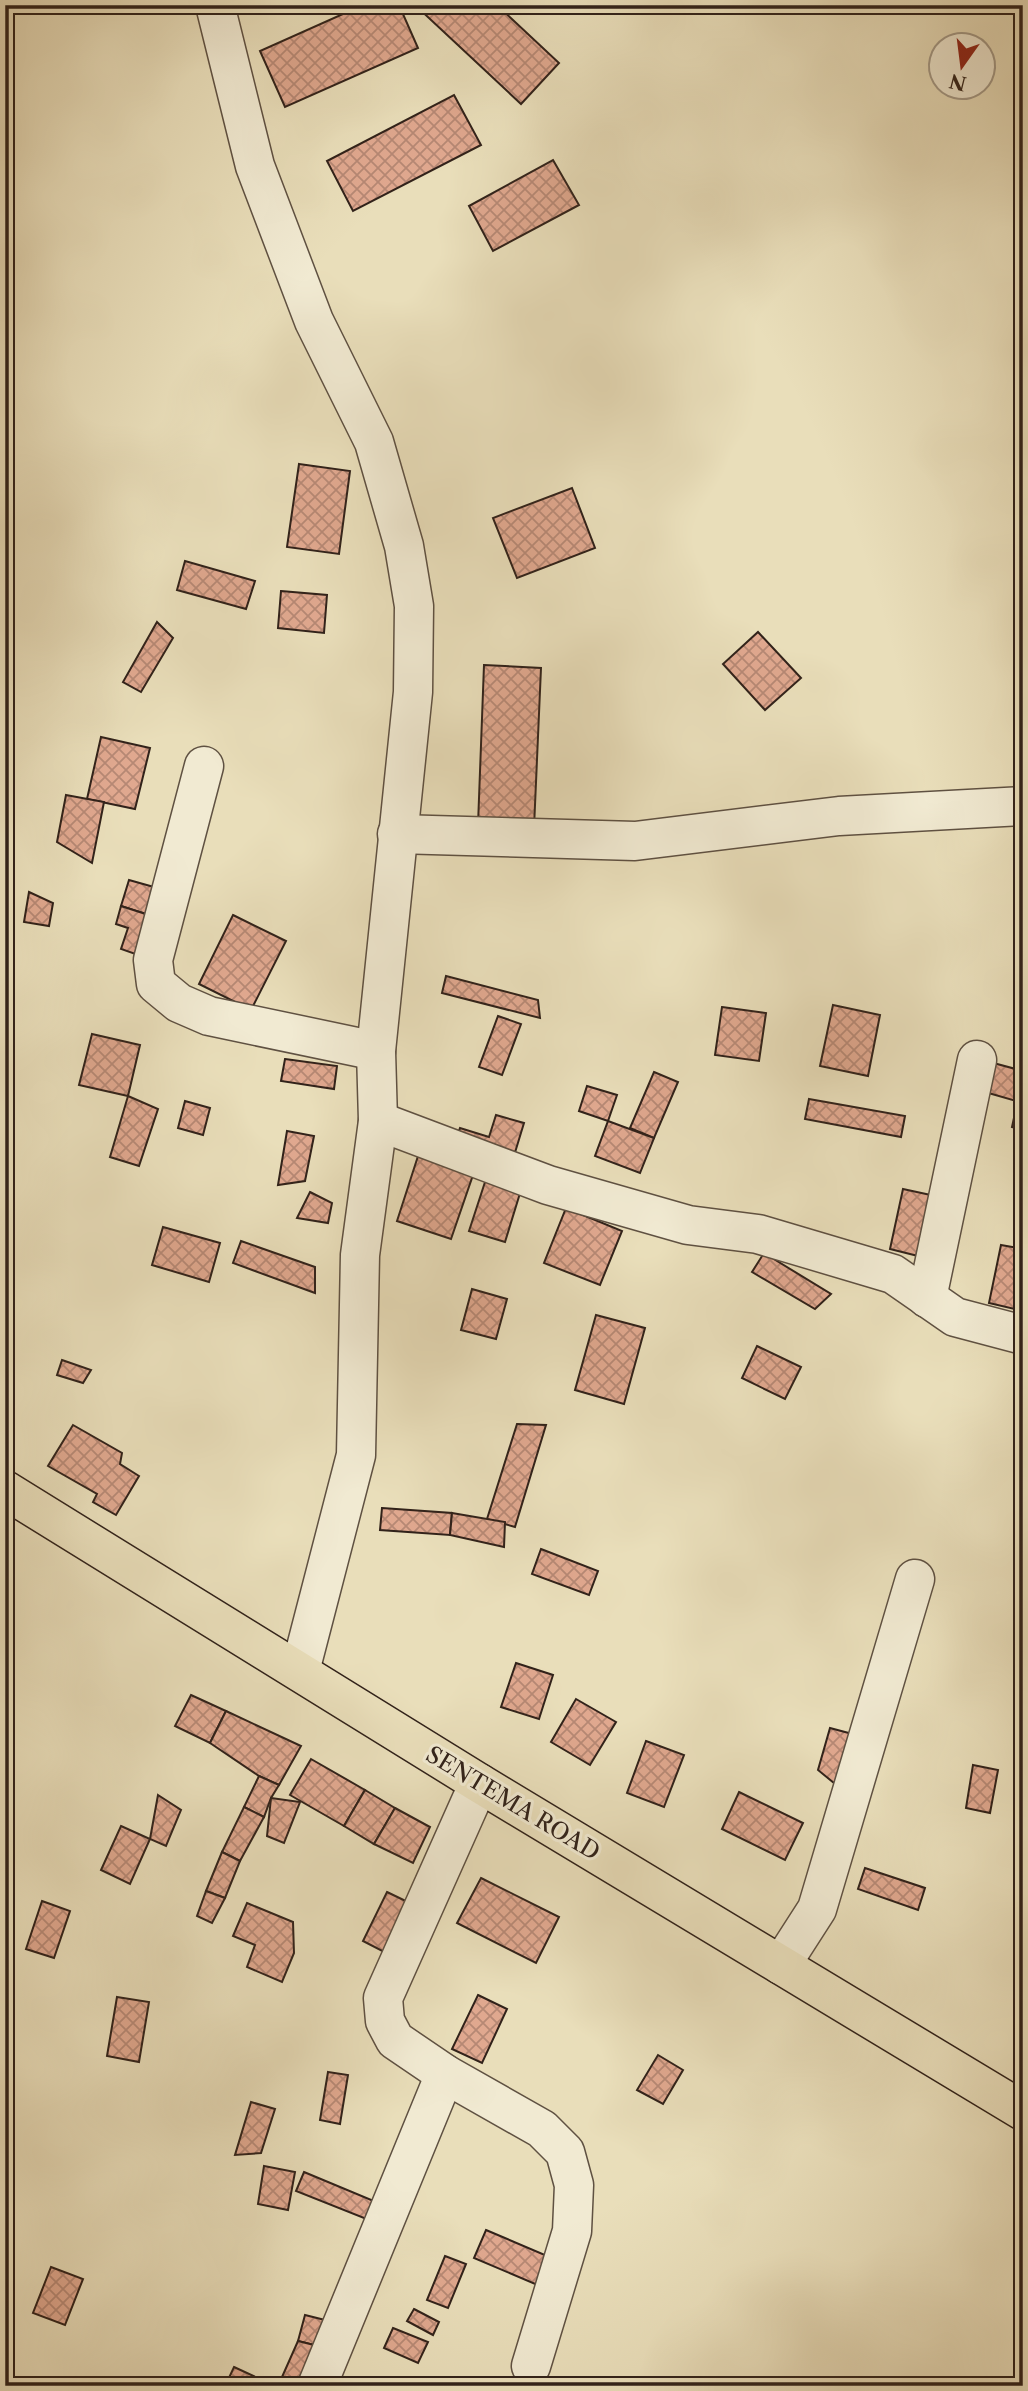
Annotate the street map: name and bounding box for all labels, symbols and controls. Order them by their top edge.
north arrow [926,32,996,102]
text: N [947,69,969,95]
street label: SENTEMA ROAD [421,1740,605,1866]

